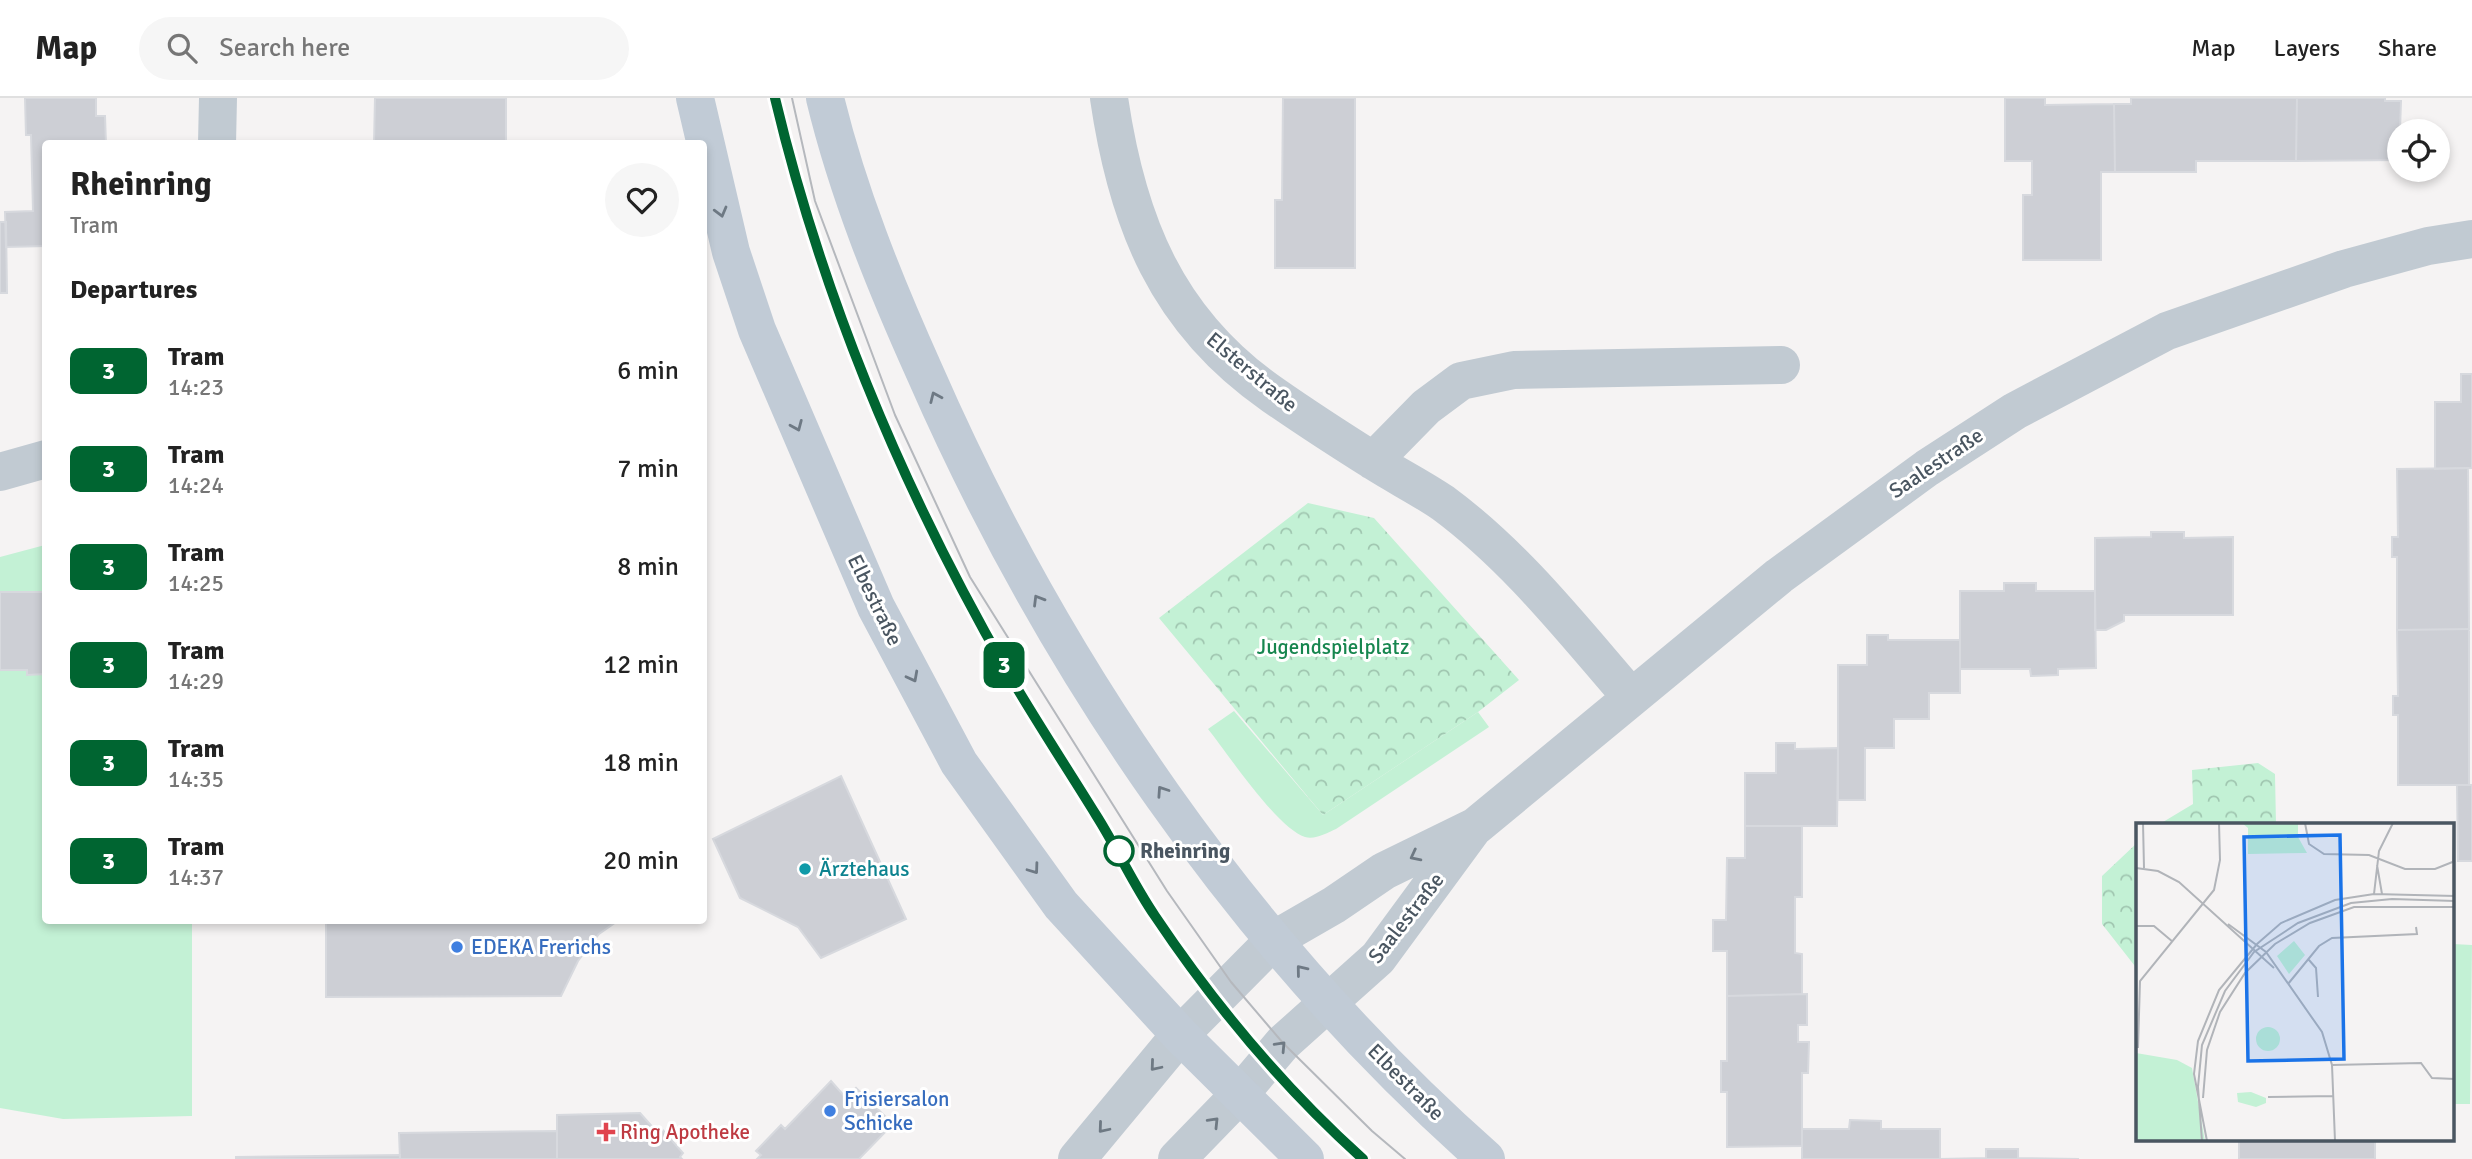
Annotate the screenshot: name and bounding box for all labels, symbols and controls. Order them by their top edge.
search box [139,17,629,80]
text: Map [35,28,97,69]
icon: search [163,29,201,67]
text: Search here [219,32,350,64]
text: Map [2191,33,2236,63]
text: Layers [2274,33,2340,63]
text: Share [2378,33,2437,63]
map controls [2387,119,2450,182]
button: locate [2387,119,2450,182]
button: heart [605,163,679,237]
text: Rheinring [70,164,212,205]
one-way arrow [713,206,727,218]
text: Tram [70,211,119,240]
text: Departures [70,274,197,306]
street label: Elsterstraße [1201,326,1303,418]
text: Tram [168,341,225,373]
text: 6 min [617,355,679,387]
text: 3 [102,356,115,386]
text: 14:23 [168,373,224,402]
one-way arrow [929,392,943,404]
one-way arrow [789,419,803,432]
street label: Saalestraße [1884,422,1988,504]
text: Tram [168,439,225,471]
text: 7 min [617,453,679,485]
text: 3 [102,454,115,484]
text: 14:24 [168,471,224,500]
text: Tram [168,537,225,569]
street label: Elbestraße [842,550,908,650]
text: 8 min [617,551,679,583]
text: 3 [102,552,115,582]
text: 14:25 [168,569,224,598]
one-way arrow [1034,594,1047,607]
park label: Jugendspielplatz [1257,634,1409,660]
text: Tram [168,635,225,667]
line badge: 3 [981,642,1027,688]
text: 12 min [603,649,679,681]
text: 3 [102,650,115,680]
text: 3 [998,650,1010,680]
text: 14:29 [168,667,224,696]
one-way arrow [905,670,919,682]
text: Tram [168,733,225,765]
text: 18 min [603,747,679,779]
text: 3 [102,748,115,778]
text: 14:35 [168,765,224,794]
one-way arrow [1158,786,1170,799]
inset map [2136,823,2454,1142]
text: Tram [168,831,225,863]
marker: Rheinring [1104,836,1134,866]
place label: Rheinring [1140,838,1230,864]
text: 20 min [603,845,679,877]
text: 3 [102,846,115,876]
one-way arrow [1410,848,1422,862]
place label: Ärztehaus [819,856,910,882]
marker: Ärztehaus [797,861,813,877]
one-way arrow [1026,861,1039,874]
text: 14:37 [168,863,224,892]
street label: Saalestraße [1363,867,1449,969]
place label: EDEKA Frerichs [471,934,611,960]
marker: EDEKA Frerichs [449,939,465,955]
one-way arrow [1297,966,1309,979]
street label: Elbestraße [1362,1038,1450,1126]
one-way arrow [1273,1041,1285,1054]
one-way arrow [1151,1057,1163,1070]
place label: Frisiersalon Schicke [844,1086,950,1136]
marker: Frisiersalon Schicke [822,1103,838,1119]
one-way arrow [1205,1117,1218,1130]
place label: Ring Apotheke [620,1119,750,1145]
one-way arrow [1099,1119,1111,1132]
marker: Ring Apotheke [598,1124,614,1140]

